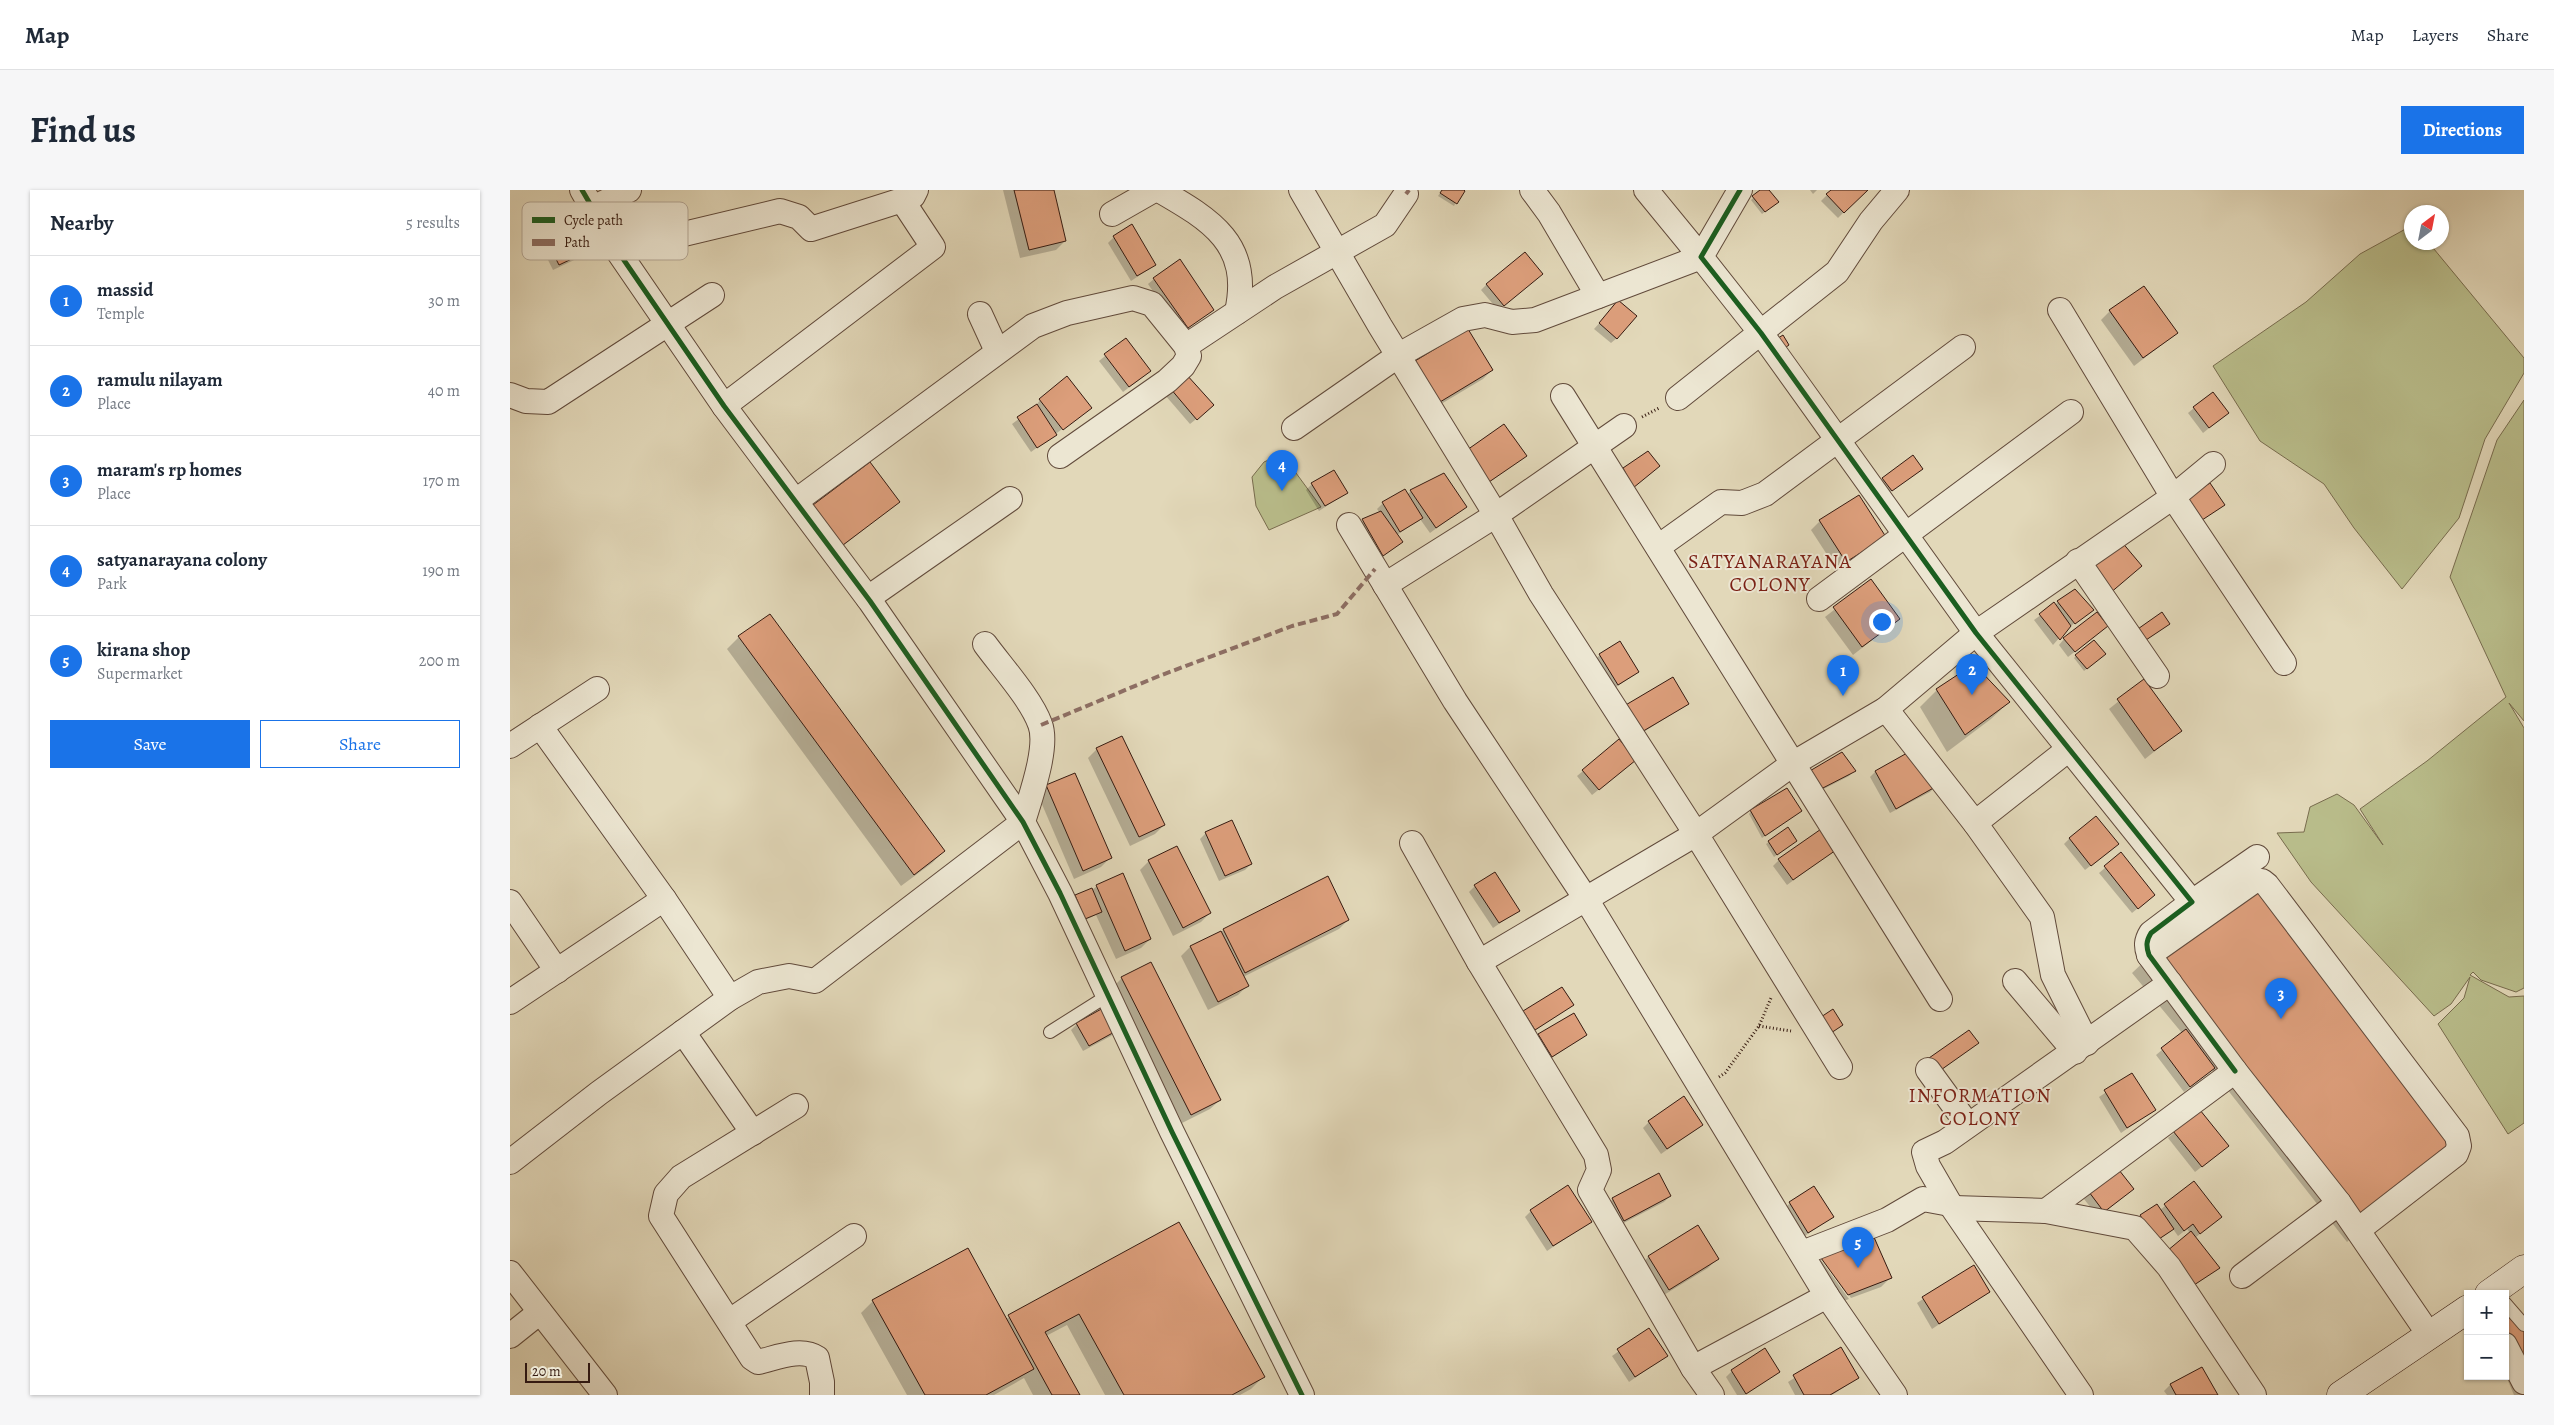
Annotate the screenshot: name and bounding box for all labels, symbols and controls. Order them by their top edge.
text: Map [25,19,69,51]
text: Map [2351,23,2384,47]
text: Layers [2412,23,2459,47]
text: Share [2487,23,2529,47]
text: Find us [30,106,136,154]
button: Directions [2401,106,2524,154]
legend [522,202,688,260]
north arrow [2404,205,2449,250]
text: Nearby [50,209,113,237]
text: Cycle path [564,211,624,230]
text: 5 results [406,212,460,234]
text: Path [564,233,591,252]
text: massid [97,277,153,303]
text: 1 [63,290,69,312]
text: 30 m [428,290,460,312]
text: Temple [97,303,145,325]
text: ramulu nilayam [97,367,223,393]
text: 2 [62,380,70,402]
text: 40 m [428,380,460,402]
text: Place [97,393,131,415]
pin: 4 [1266,450,1298,491]
text: maram's rp homes [97,457,242,483]
text: 3 [63,470,69,492]
text: 170 m [423,470,460,492]
text: Place [97,483,131,505]
text: satyanarayana colony [97,547,267,573]
district label: SATYANARAYANA COLONY [1688,548,1852,598]
text: 4 [62,560,70,582]
text: 190 m [422,560,460,582]
text: Park [97,573,127,595]
your location [1869,609,1895,635]
text: kirana shop [97,637,190,663]
text: 5 [63,650,69,672]
text: 200 m [419,650,460,672]
pin: 2 [1956,654,1988,695]
pin: 1 [1827,655,1859,696]
text: Supermarket [97,663,183,685]
button: Save [50,720,250,768]
button: Share [260,720,460,768]
pin: 3 [2265,978,2297,1019]
district label: INFORMATION COLONY [1908,1082,2052,1132]
pin: 5 [1842,1227,1874,1268]
map controls [2464,1290,2509,1380]
button: + [2464,1290,2509,1335]
button: − [2464,1335,2509,1380]
scale bar [525,1360,590,1383]
text: 20 m [532,1362,561,1381]

